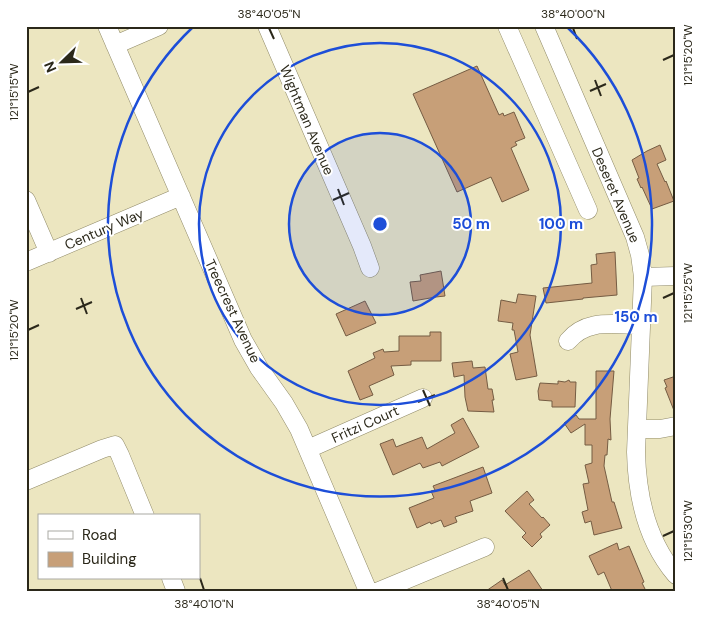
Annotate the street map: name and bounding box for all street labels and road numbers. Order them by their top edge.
street label: Wightman Avenue [276,62,338,178]
street label: Deseret Avenue [588,145,644,245]
street label: Century Way [62,204,147,254]
street label: Treecrest Avenue [201,256,265,366]
street label: Fritzi Court [328,401,402,447]

